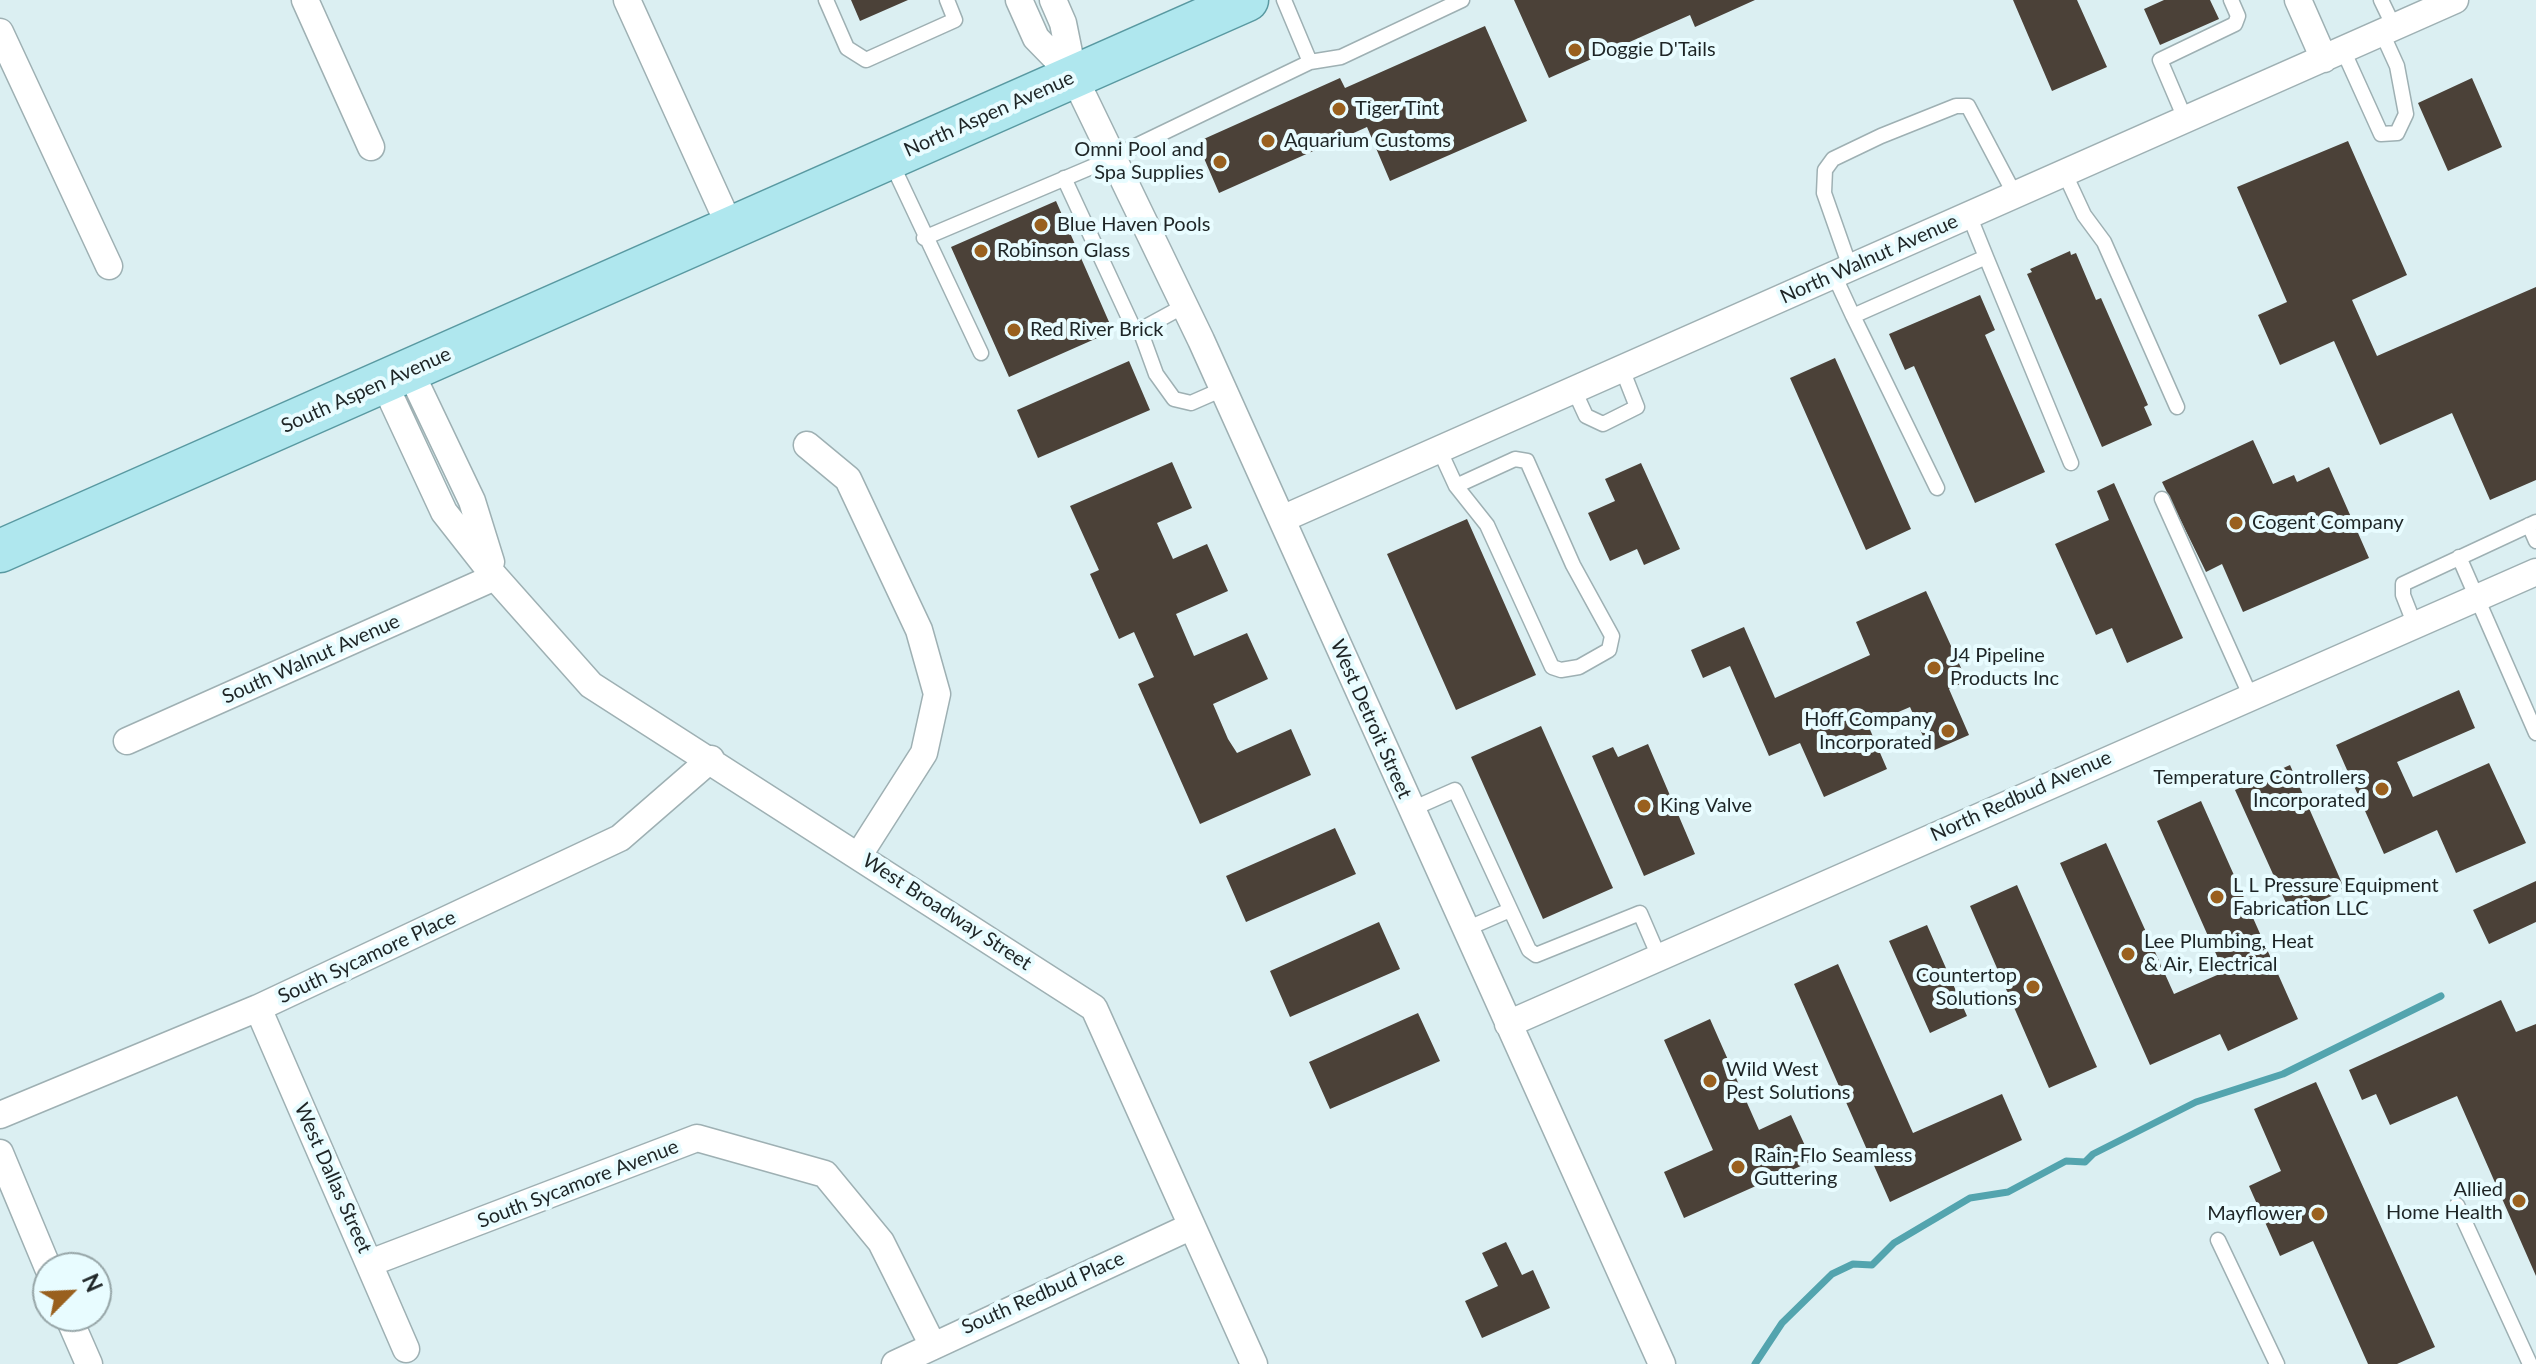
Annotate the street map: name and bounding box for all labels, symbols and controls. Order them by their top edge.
place label: Doggie D'Tails [1591,38,1716,62]
marker: Doggie D'Tails [1566,41,1584,59]
street label: North Aspen Avenue [900,66,1078,162]
place label: Tiger Tint [1355,97,1439,121]
marker: Tiger Tint [1330,100,1348,118]
place label: Aquarium Customs [1284,129,1451,153]
marker: Aquarium Customs [1259,132,1277,150]
place label: Omni Pool and Spa Supplies [1074,138,1204,185]
marker: Omni Pool and Spa Supplies [1211,153,1229,171]
street label: North Walnut Avenue [1776,209,1962,309]
place label: Blue Haven Pools [1057,213,1210,237]
marker: Blue Haven Pools [1032,216,1050,234]
place label: Robinson Glass [997,239,1130,263]
marker: Robinson Glass [972,242,990,260]
place label: Red River Brick [1030,318,1163,342]
marker: Red River Brick [1005,321,1023,339]
street label: South Aspen Avenue [277,342,455,438]
place label: Cogent Company [2252,511,2404,535]
marker: Cogent Company [2227,514,2245,532]
street label: South Walnut Avenue [219,609,403,709]
street label: West Detroit Street [1325,636,1417,802]
place label: J4 Pipeline Products Inc [1950,644,2059,691]
marker: J4 Pipeline Products Inc [1925,659,1943,677]
place label: Hoff Company Incorporated [1804,708,1932,755]
marker: Hoff Company Incorporated [1939,722,1957,740]
street label: North Redbud Avenue [1927,745,2115,847]
place label: Temperature Controllers Incorporated [2153,766,2366,813]
marker: Temperature Controllers Incorporated [2373,780,2391,798]
place label: King Valve [1660,794,1752,818]
marker: King Valve [1635,797,1653,815]
street label: West Broadway Street [858,848,1036,976]
place label: L L Pressure Equipment Fabrication LLC [2233,874,2439,921]
marker: L L Pressure Equipment Fabrication LLC [2208,888,2226,906]
street label: South Sycamore Place [274,905,460,1009]
place label: Lee Plumbing, Heat & Air, Electrical [2144,930,2314,977]
marker: Lee Plumbing, Heat & Air, Electrical [2119,945,2137,963]
place label: Countertop Solutions [1916,964,2017,1011]
marker: Countertop Solutions [2024,978,2042,996]
place label: Wild West Pest Solutions [1726,1058,1850,1105]
marker: Wild West Pest Solutions [1701,1072,1719,1090]
street label: West Dallas Street [289,1099,377,1257]
street label: South Sycamore Avenue [474,1135,682,1233]
place label: Rain-Flo Seamless Guttering [1754,1144,1912,1191]
marker: Rain-Flo Seamless Guttering [1729,1158,1747,1176]
place label: Allied Home Health [2386,1178,2503,1225]
marker: Allied Home Health [2510,1192,2528,1210]
place label: Mayflower [2207,1202,2302,1226]
marker: Mayflower [2309,1205,2327,1223]
street label: South Redbud Place [958,1246,1128,1340]
north arrow [32,1252,112,1332]
text: N [77,1270,108,1296]

